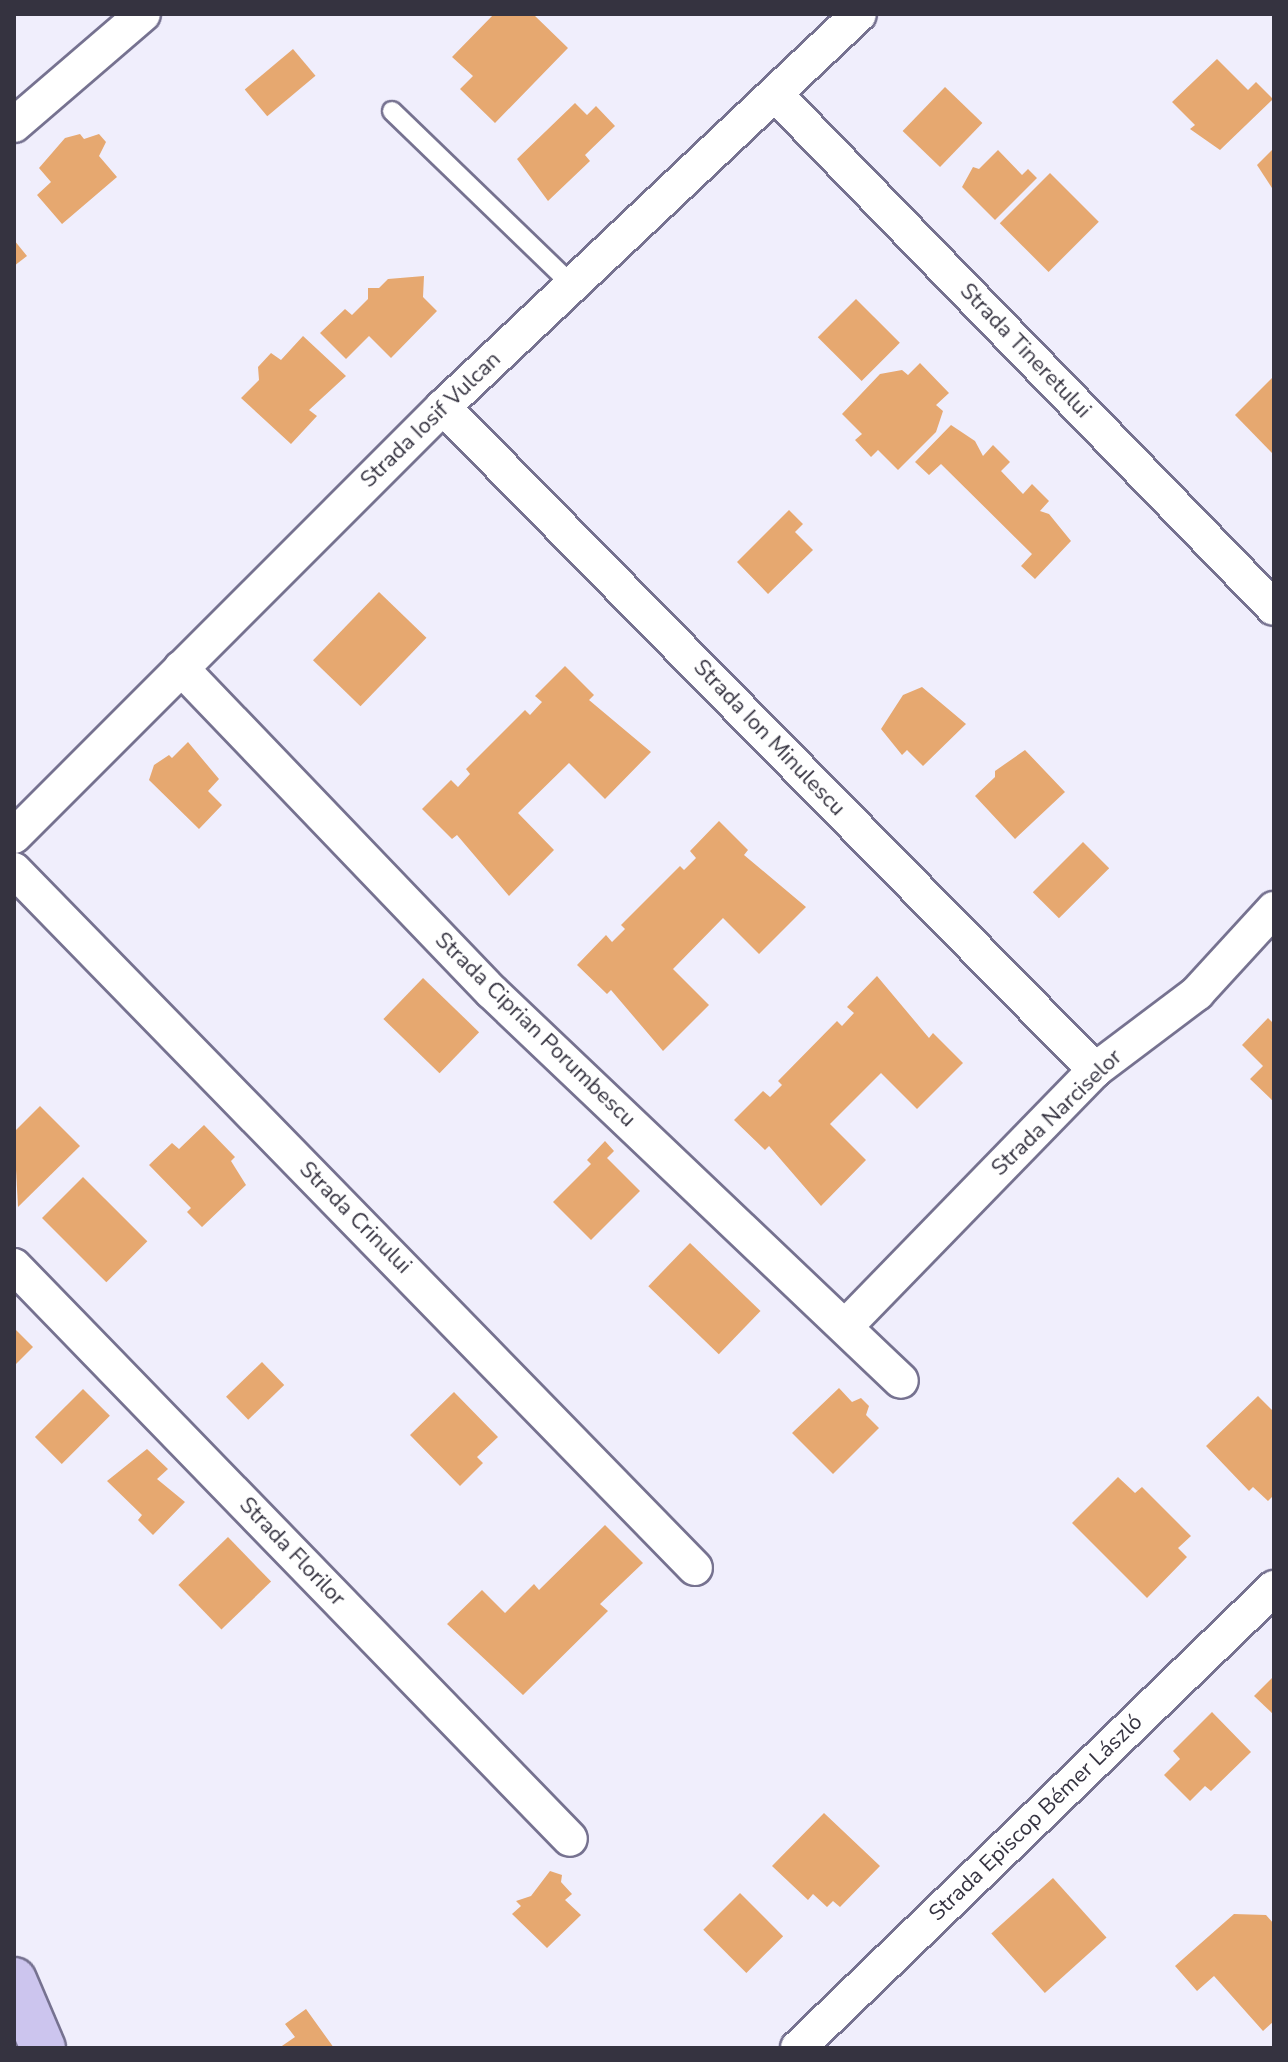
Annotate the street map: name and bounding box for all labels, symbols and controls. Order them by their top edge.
street label: Strada Tineretului [954,278,1096,424]
street label: Strada Iosif Vulcan [356,346,506,494]
street label: Strada Ion Minulescu [688,654,850,822]
street label: Strada Ciprian Porumbescu [429,927,641,1133]
street label: Strada Narciselor [987,1044,1127,1182]
street label: Strada Crinului [294,1157,416,1279]
street label: Strada Florilor [234,1492,350,1612]
street label: Strada Episcop Bémer László [924,1709,1148,1927]

